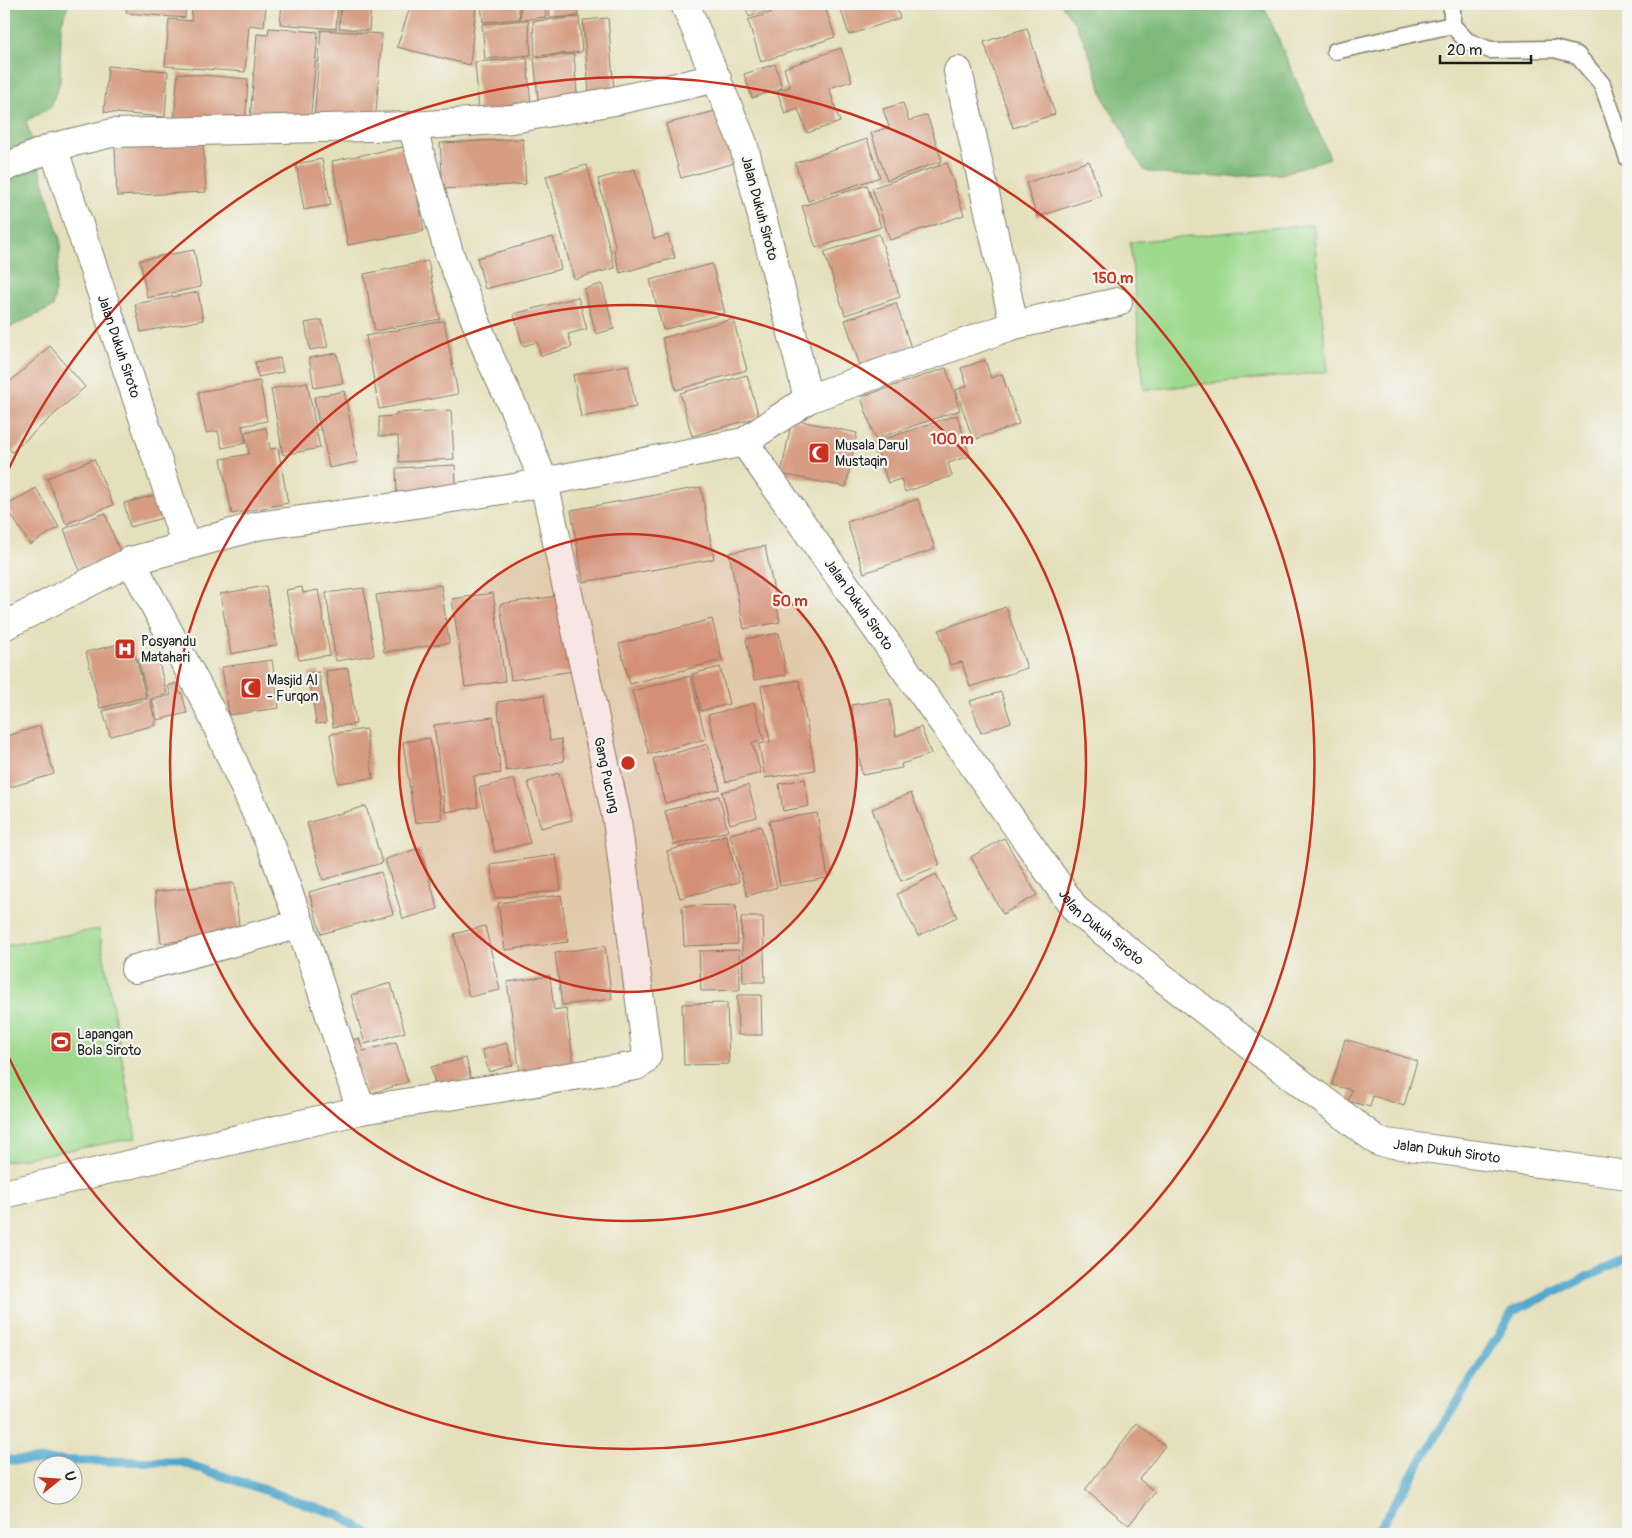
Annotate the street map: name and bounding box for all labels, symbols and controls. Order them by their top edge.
scale bar [1440,32,1531,64]
text: 20 m [1447,41,1482,60]
street label: Jalan Dukuh Siroto [737,154,782,263]
text: 150 m [1093,269,1133,288]
street label: Jalan Dukuh Siroto [94,293,144,401]
text: 100 m [931,430,973,449]
place label: Musala Darul Mustaqin [835,437,908,470]
mosque icon: Musala Darul Mustaqin [807,441,831,465]
street label: Jalan Dukuh Siroto [821,556,897,654]
text: 50 m [773,592,807,611]
place label: Posyandu Matahari [141,633,196,666]
hospital icon: Posyandu Matahari [113,637,137,661]
place label: Masjid Al - Furqon [267,672,318,705]
mosque icon: Masjid Al - Furqon [239,676,263,700]
street label: Gang Pucung [590,736,623,815]
centre of rings [619,754,637,772]
street label: Jalan Dukuh Siroto [1055,886,1148,969]
place label: Lapangan Bola Siroto [77,1026,142,1059]
sports icon: Lapangan Bola Siroto [49,1030,73,1054]
street label: Jalan Dukuh Siroto [1392,1136,1502,1167]
north arrow [32,1456,82,1506]
text: U [60,1469,79,1483]

